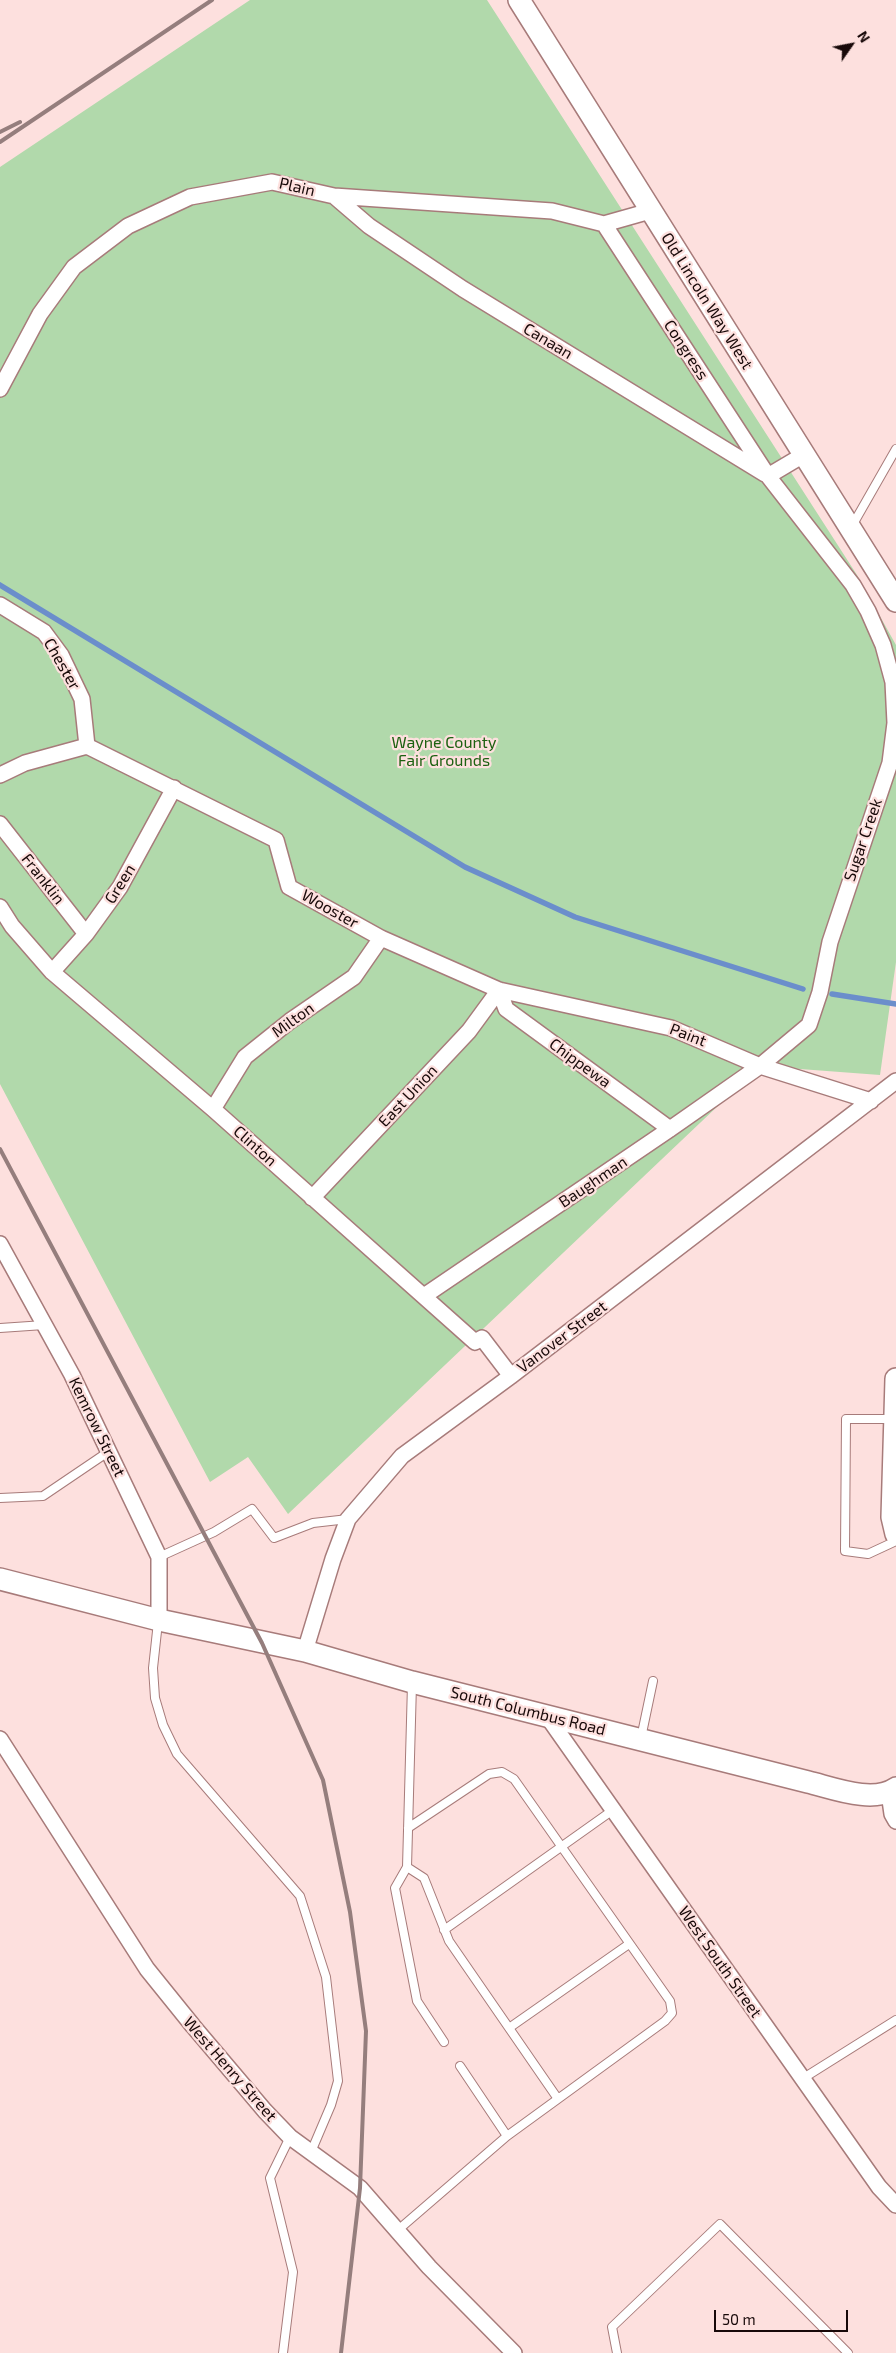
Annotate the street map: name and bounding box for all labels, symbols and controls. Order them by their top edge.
north arrow [826,20,876,70]
text: N [854,28,874,45]
street label: Plain [277,174,317,200]
street label: Old Lincoln Way West [657,229,757,373]
street label: Congress [660,316,712,384]
street label: Canaan [520,319,576,363]
street label: Chester [40,635,84,693]
park label: Wayne County Fair Grounds [392,733,496,771]
street label: Sugar Creek [840,796,886,884]
street label: Franklin [17,850,69,908]
street label: Green [101,861,139,907]
street label: Wooster [298,886,362,932]
street label: Milton [268,998,318,1042]
street label: Paint [667,1019,709,1051]
street label: Chippewa [545,1034,615,1092]
street label: East Union [374,1061,442,1131]
street label: Clinton [229,1122,281,1170]
street label: Baughman [555,1152,631,1212]
street label: Vanover Street [513,1297,611,1377]
street label: Kemrow Street [65,1374,129,1480]
street label: South Columbus Road [449,1682,607,1740]
street label: West South Street [674,1902,766,2022]
street label: West Henry Street [179,2013,281,2125]
scale bar [716,2300,850,2332]
text: 50 m [722,2310,756,2328]

